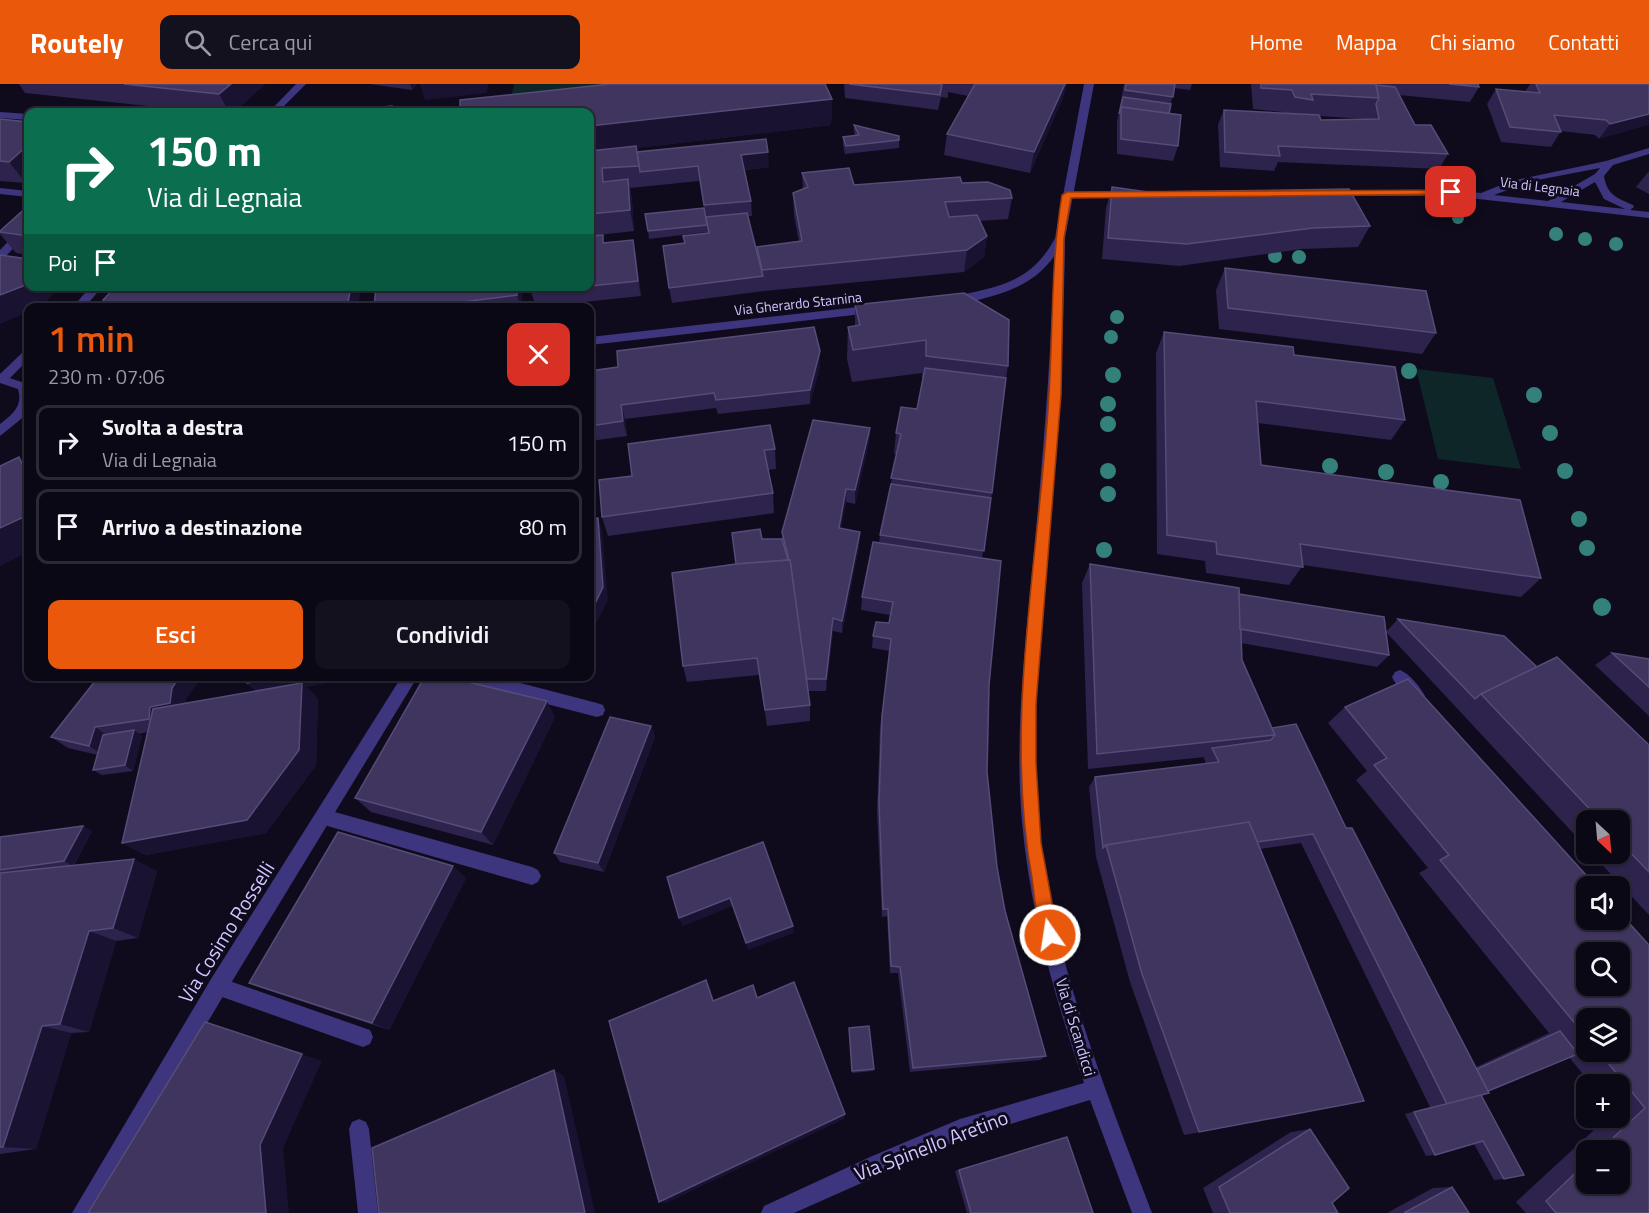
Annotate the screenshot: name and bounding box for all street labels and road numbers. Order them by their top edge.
street label: Via di Legnaia [1499,171,1581,201]
street label: Via Gherardo Starnina [733,286,863,320]
street label: Via Cosimo Rosselli [170,855,282,1009]
street label: Via di Scandicci [1050,975,1102,1079]
street label: Via Spinello Aretino [850,1101,1012,1189]

